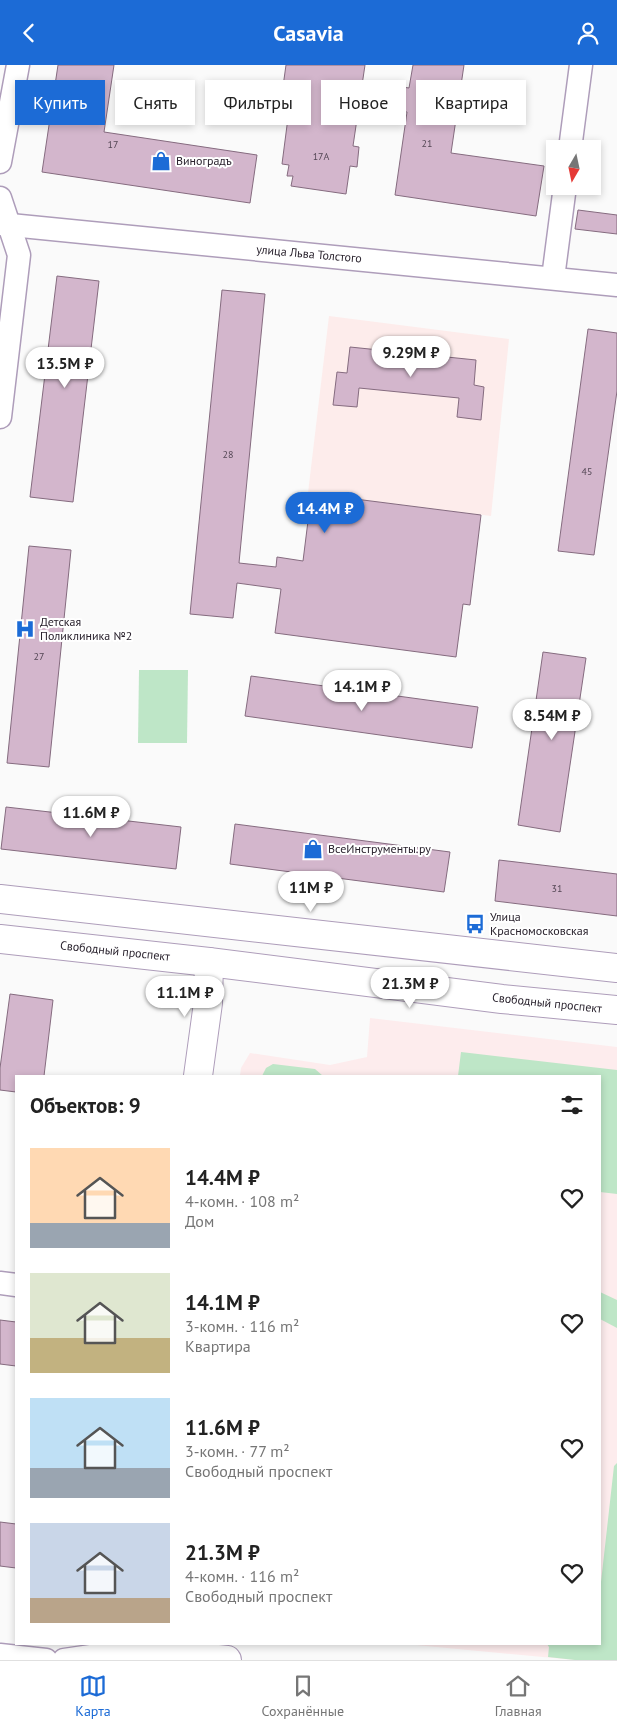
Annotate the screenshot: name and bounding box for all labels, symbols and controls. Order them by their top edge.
icon: back [15,19,43,47]
text: Casavia [273,19,344,47]
icon: person [574,19,602,47]
chip: Купить [15,80,105,125]
chip: Снять [115,80,195,125]
chip: Фильтры [205,80,311,125]
chip: Новое [321,80,406,125]
chip: Квартира [416,80,526,125]
house number: 21 [422,137,432,150]
house number: 17 [108,138,118,151]
north arrow [546,140,601,195]
map controls [546,140,601,195]
shop icon: Виноградъ [150,150,172,172]
house number: 17А [313,150,330,163]
place label: Виноградъ [176,153,232,168]
street label: улица Льва Толстого [256,241,362,266]
pin: 9.29M ₽ [365,335,457,378]
text: 9.29M ₽ [382,342,440,362]
pin: 13.5M ₽ [19,347,111,389]
text: 13.5M ₽ [36,353,94,373]
house number: 28 [223,448,233,461]
house number: 45 [582,465,592,478]
pin: 14.4M ₽ [279,491,371,534]
text: 14.4M ₽ [296,498,354,518]
place label: Детская Поликлиника №2 [40,614,132,643]
hospital icon: Детская Поликлиника №2 [14,618,36,640]
house number: 27 [34,650,44,663]
pin: 14.1M ₽ [316,669,408,712]
text: 14.1M ₽ [333,676,391,696]
pin: 8.54M ₽ [506,699,598,741]
text: 8.54M ₽ [523,705,581,725]
pin: 11.6M ₽ [45,795,137,838]
text: 11.6M ₽ [62,802,120,822]
shop icon: ВсеИнструменты.ру [302,838,324,860]
place label: ВсеИнструменты.ру [328,841,431,856]
pin: 11M ₽ [276,871,346,913]
text: 11M ₽ [289,877,333,897]
house number: 31 [552,882,562,895]
place label: Улица Красномосковская [490,909,589,938]
bus stop icon: Улица Красномосковская [464,913,486,935]
street label: Свободный проспект [59,937,171,964]
pin: 21.3M ₽ [364,967,456,1009]
text: 21.3M ₽ [381,973,439,993]
pin: 11.1M ₽ [139,975,231,1018]
text: 11.1M ₽ [156,982,214,1002]
street label: Свободный проспект [491,989,603,1016]
icon: filters [558,1091,586,1119]
text: Объектов: 9 [30,1092,141,1119]
text: 14.4M ₽ [185,1164,260,1191]
icon: home [70,1168,130,1228]
icon: heart [558,1184,586,1212]
text: 4-комн. · 108 m² [185,1191,299,1211]
text: Дом [185,1211,214,1231]
text: 14.1M ₽ [185,1289,260,1316]
icon: home [70,1293,130,1353]
icon: heart [558,1309,586,1337]
text: 3-комн. · 116 m² [185,1316,299,1336]
text: Квартира [185,1336,251,1356]
text: 11.6M ₽ [185,1414,260,1441]
icon: home [70,1418,130,1478]
icon: heart [558,1434,586,1462]
text: 3-комн. · 77 m² [185,1441,290,1461]
text: Свободный проспект [185,1461,332,1481]
text: 21.3M ₽ [185,1539,260,1566]
icon: home [70,1543,130,1603]
icon: heart [558,1559,586,1587]
text: 4-комн. · 116 m² [185,1566,299,1586]
text: Свободный проспект [185,1586,332,1606]
tab: Карта [75,1672,111,1720]
tab: Сохранённые [261,1672,344,1720]
tab: Главная [495,1672,542,1720]

